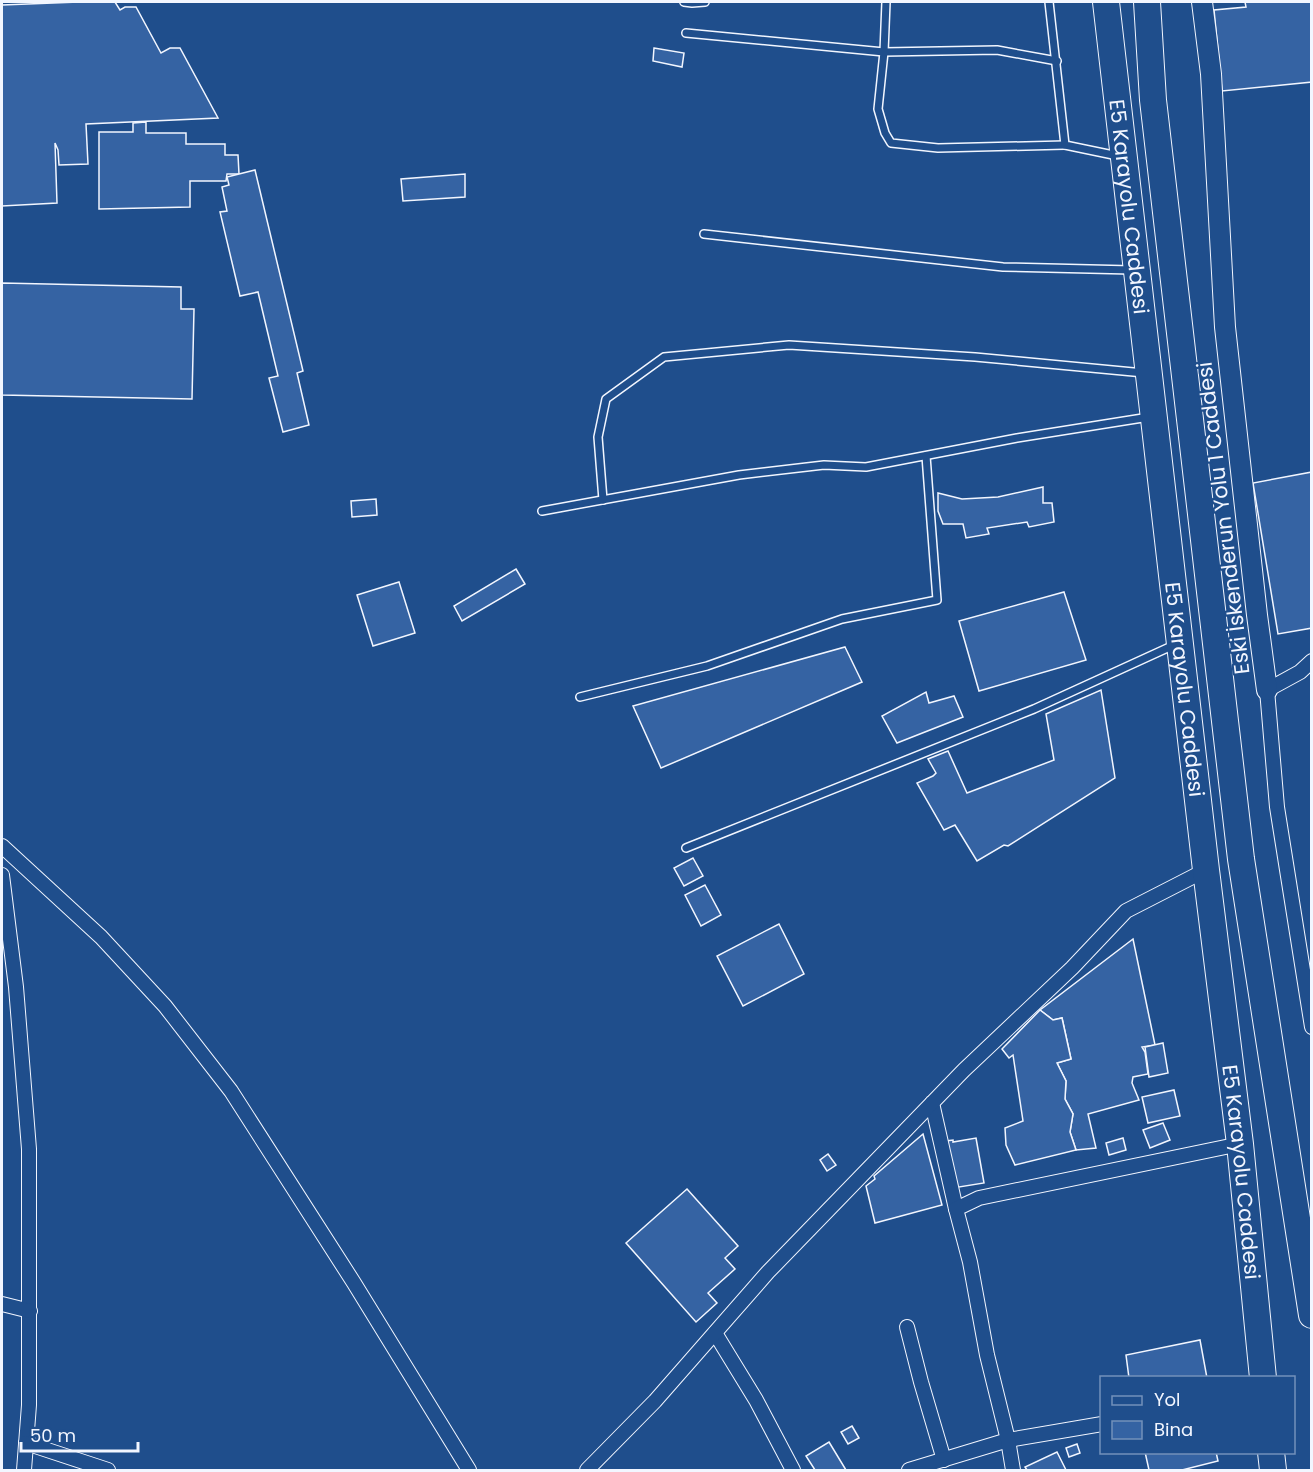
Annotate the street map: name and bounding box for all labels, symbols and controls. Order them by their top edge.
street label: E5 Karayolu Caddesi [1103,98,1156,316]
street label: Eski İskenderun Yolu 1 Caddesi [1189,360,1257,676]
street label: E5 Karayolu Caddesi [1158,581,1212,798]
street label: E5 Karayolu Caddesi [1216,1063,1268,1281]
legend [1100,1376,1295,1454]
text: Yol [1154,1387,1180,1412]
scale bar [21,1415,138,1453]
text: Bina [1154,1417,1193,1442]
text: 50 m [30,1423,76,1448]

